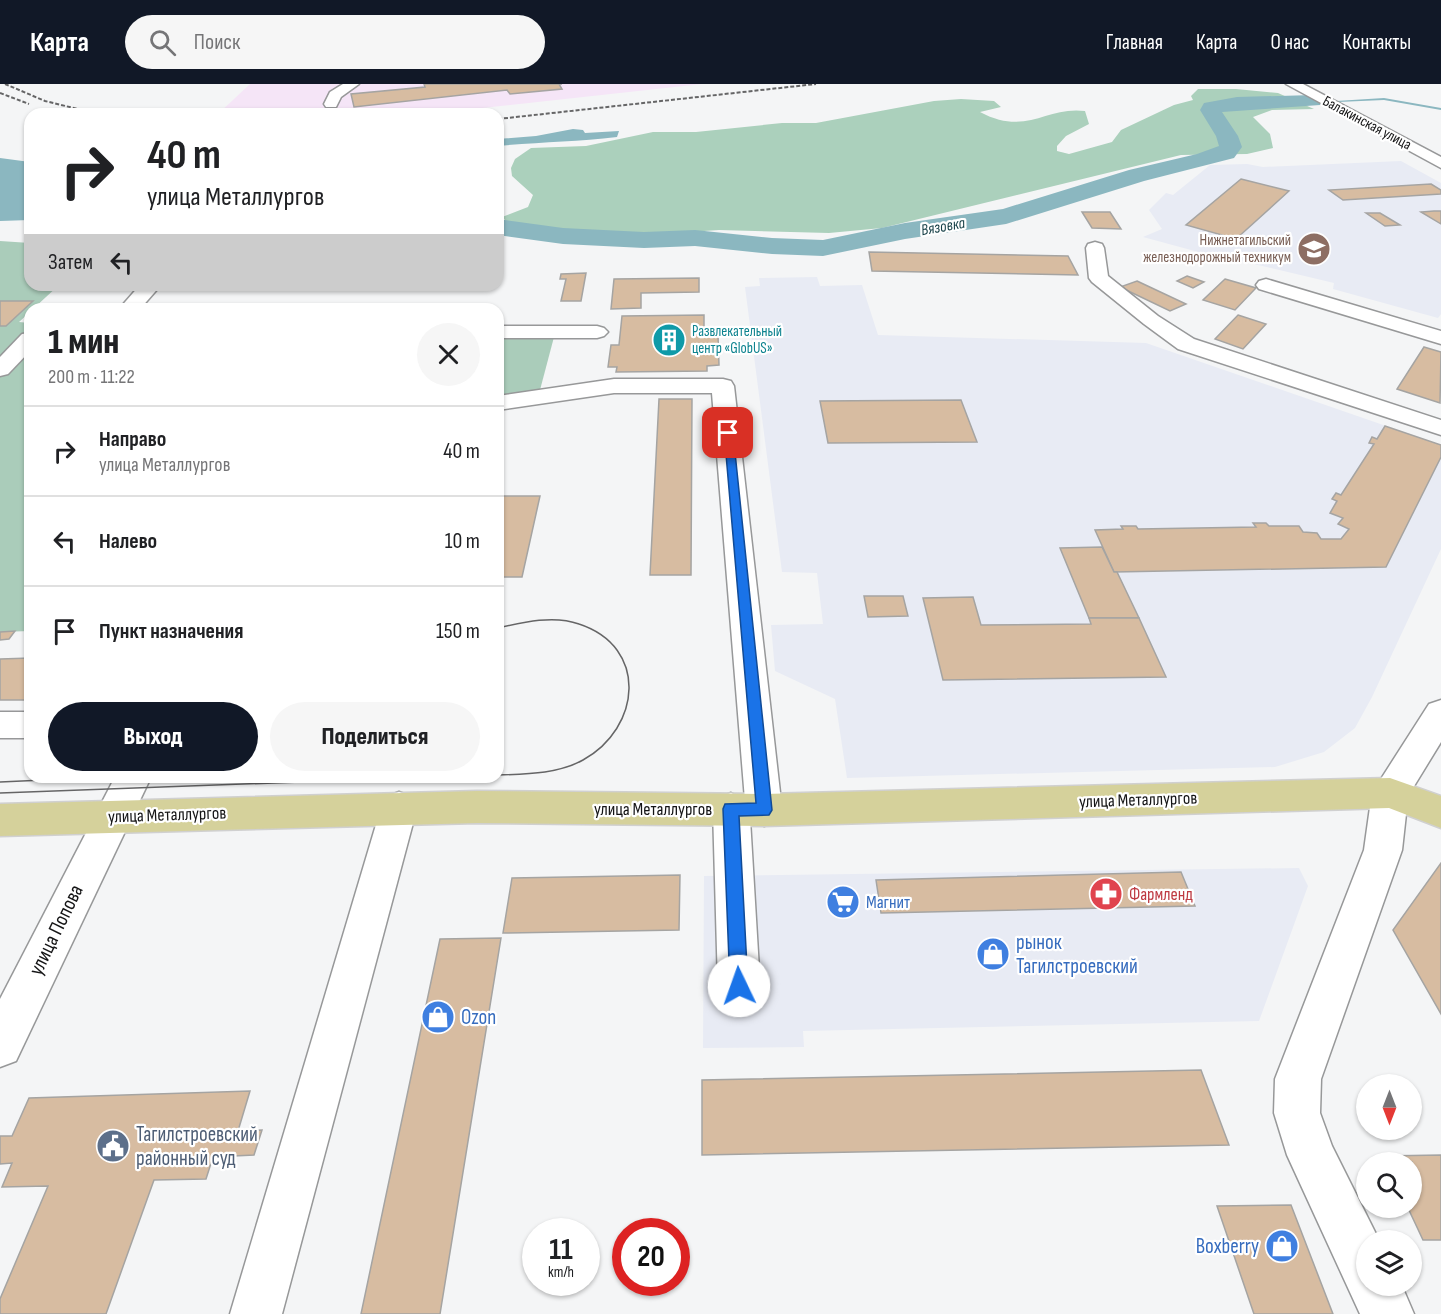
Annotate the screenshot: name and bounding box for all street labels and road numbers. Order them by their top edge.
street label: Балакинская улица [1319,92,1415,154]
street label: улица Металлургов [1079,787,1198,813]
street label: улица Металлургов [594,799,712,820]
street label: улица Металлургов [108,802,227,828]
street label: улица Попова [23,881,89,979]

